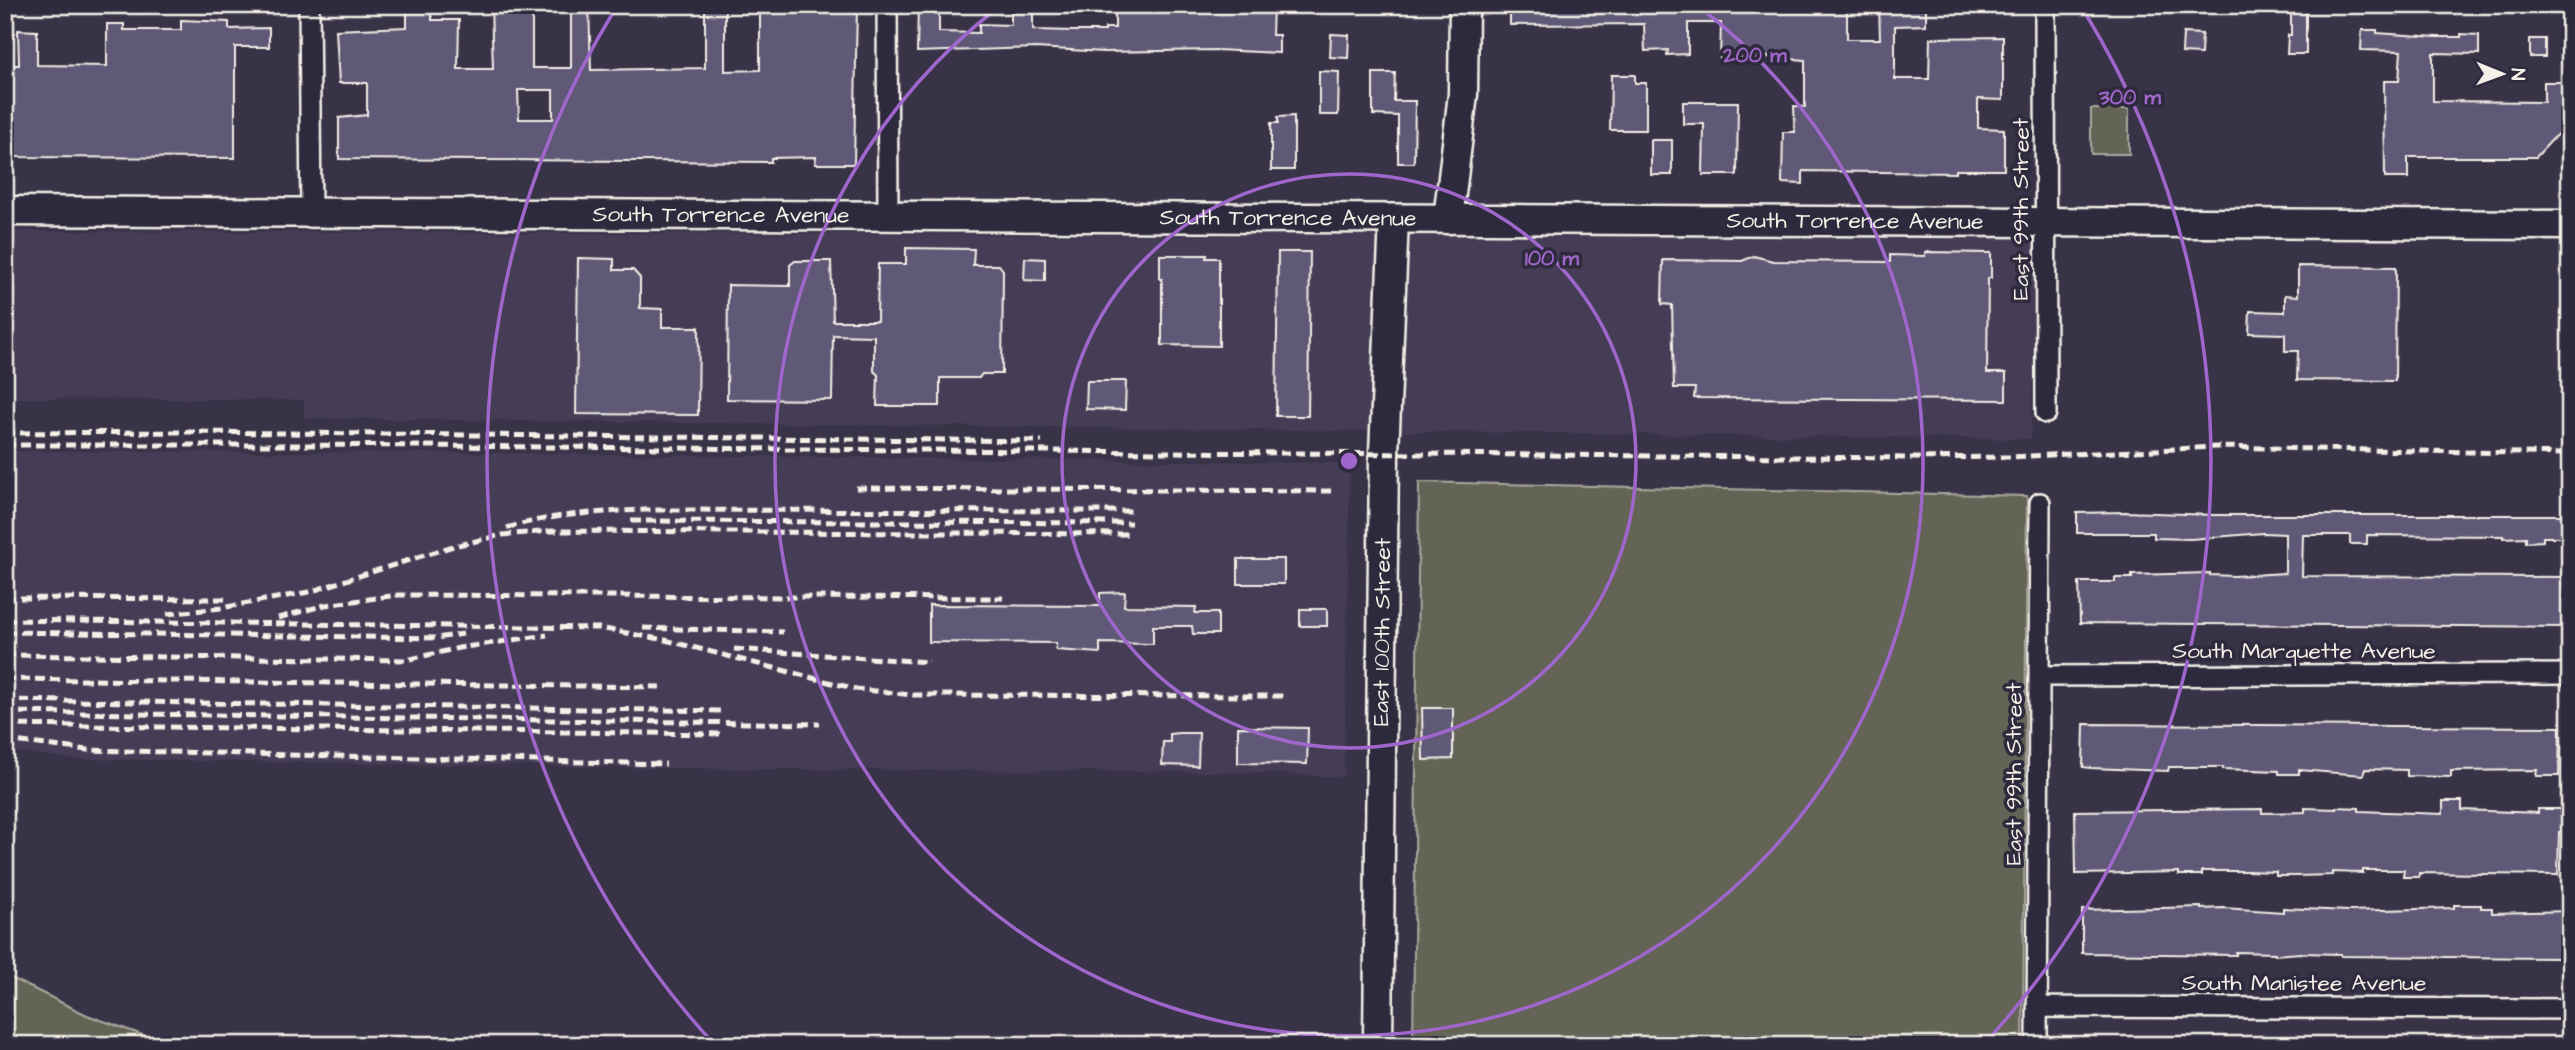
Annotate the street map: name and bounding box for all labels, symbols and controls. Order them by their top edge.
north arrow [2466,38,2536,108]
text: 200 m [1722,41,1787,70]
text: N [2504,68,2531,81]
text: 300 m [2098,83,2162,112]
street label: East 99th Street [2005,117,2037,300]
street label: South Torrence Avenue [592,198,850,232]
street label: South Torrence Avenue [1159,201,1417,235]
street label: South Torrence Avenue [1726,204,1984,238]
text: 100 m [1525,244,1580,273]
centre of rings [1337,449,1361,473]
street label: East 100th Street [1365,537,1399,726]
street label: South Marquette Avenue [2172,635,2436,667]
street label: East 99th Street [1998,682,2030,865]
street label: South Manistee Avenue [2182,967,2426,999]

